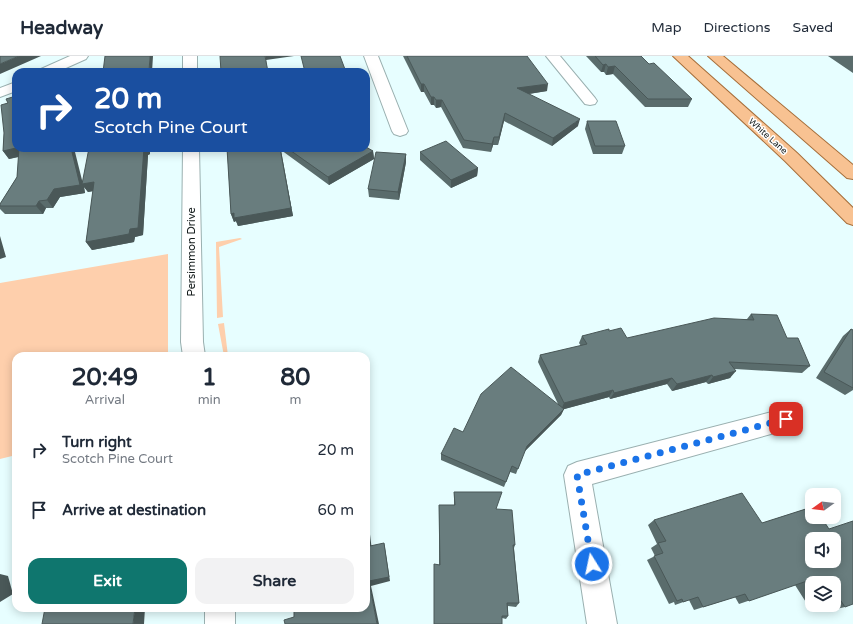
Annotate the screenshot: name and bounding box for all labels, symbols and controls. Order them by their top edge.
text: Headway [20,17,103,39]
text: Map [651,19,682,36]
text: Directions [704,19,771,36]
text: Saved [793,19,833,36]
text: 20 m [94,82,162,116]
icon: right [28,84,80,136]
text: Scotch Pine Court [94,116,248,138]
street label: White Lane [746,116,789,157]
street label: Persimmon Drive [185,207,198,297]
text: 20:49 [72,363,138,392]
text: 1 [202,363,217,392]
text: 80 [280,363,310,392]
text: Arrival [85,392,125,408]
text: min [198,392,221,408]
text: m [289,392,301,408]
pin [769,402,803,436]
icon: arrive [775,408,797,430]
text: Turn right [62,433,132,451]
icon: right [28,439,50,461]
text: 20 m [317,441,354,459]
text: Scotch Pine Court [62,451,173,467]
north arrow [805,488,841,524]
map controls [805,488,841,612]
icon: arrive [28,499,50,521]
text: Arrive at destination [62,501,206,519]
text: 60 m [317,501,354,519]
button: sound [805,532,841,568]
position arrow [571,543,613,585]
button: Exit [28,558,187,604]
button: Share [195,558,354,604]
button: layers [805,576,841,612]

